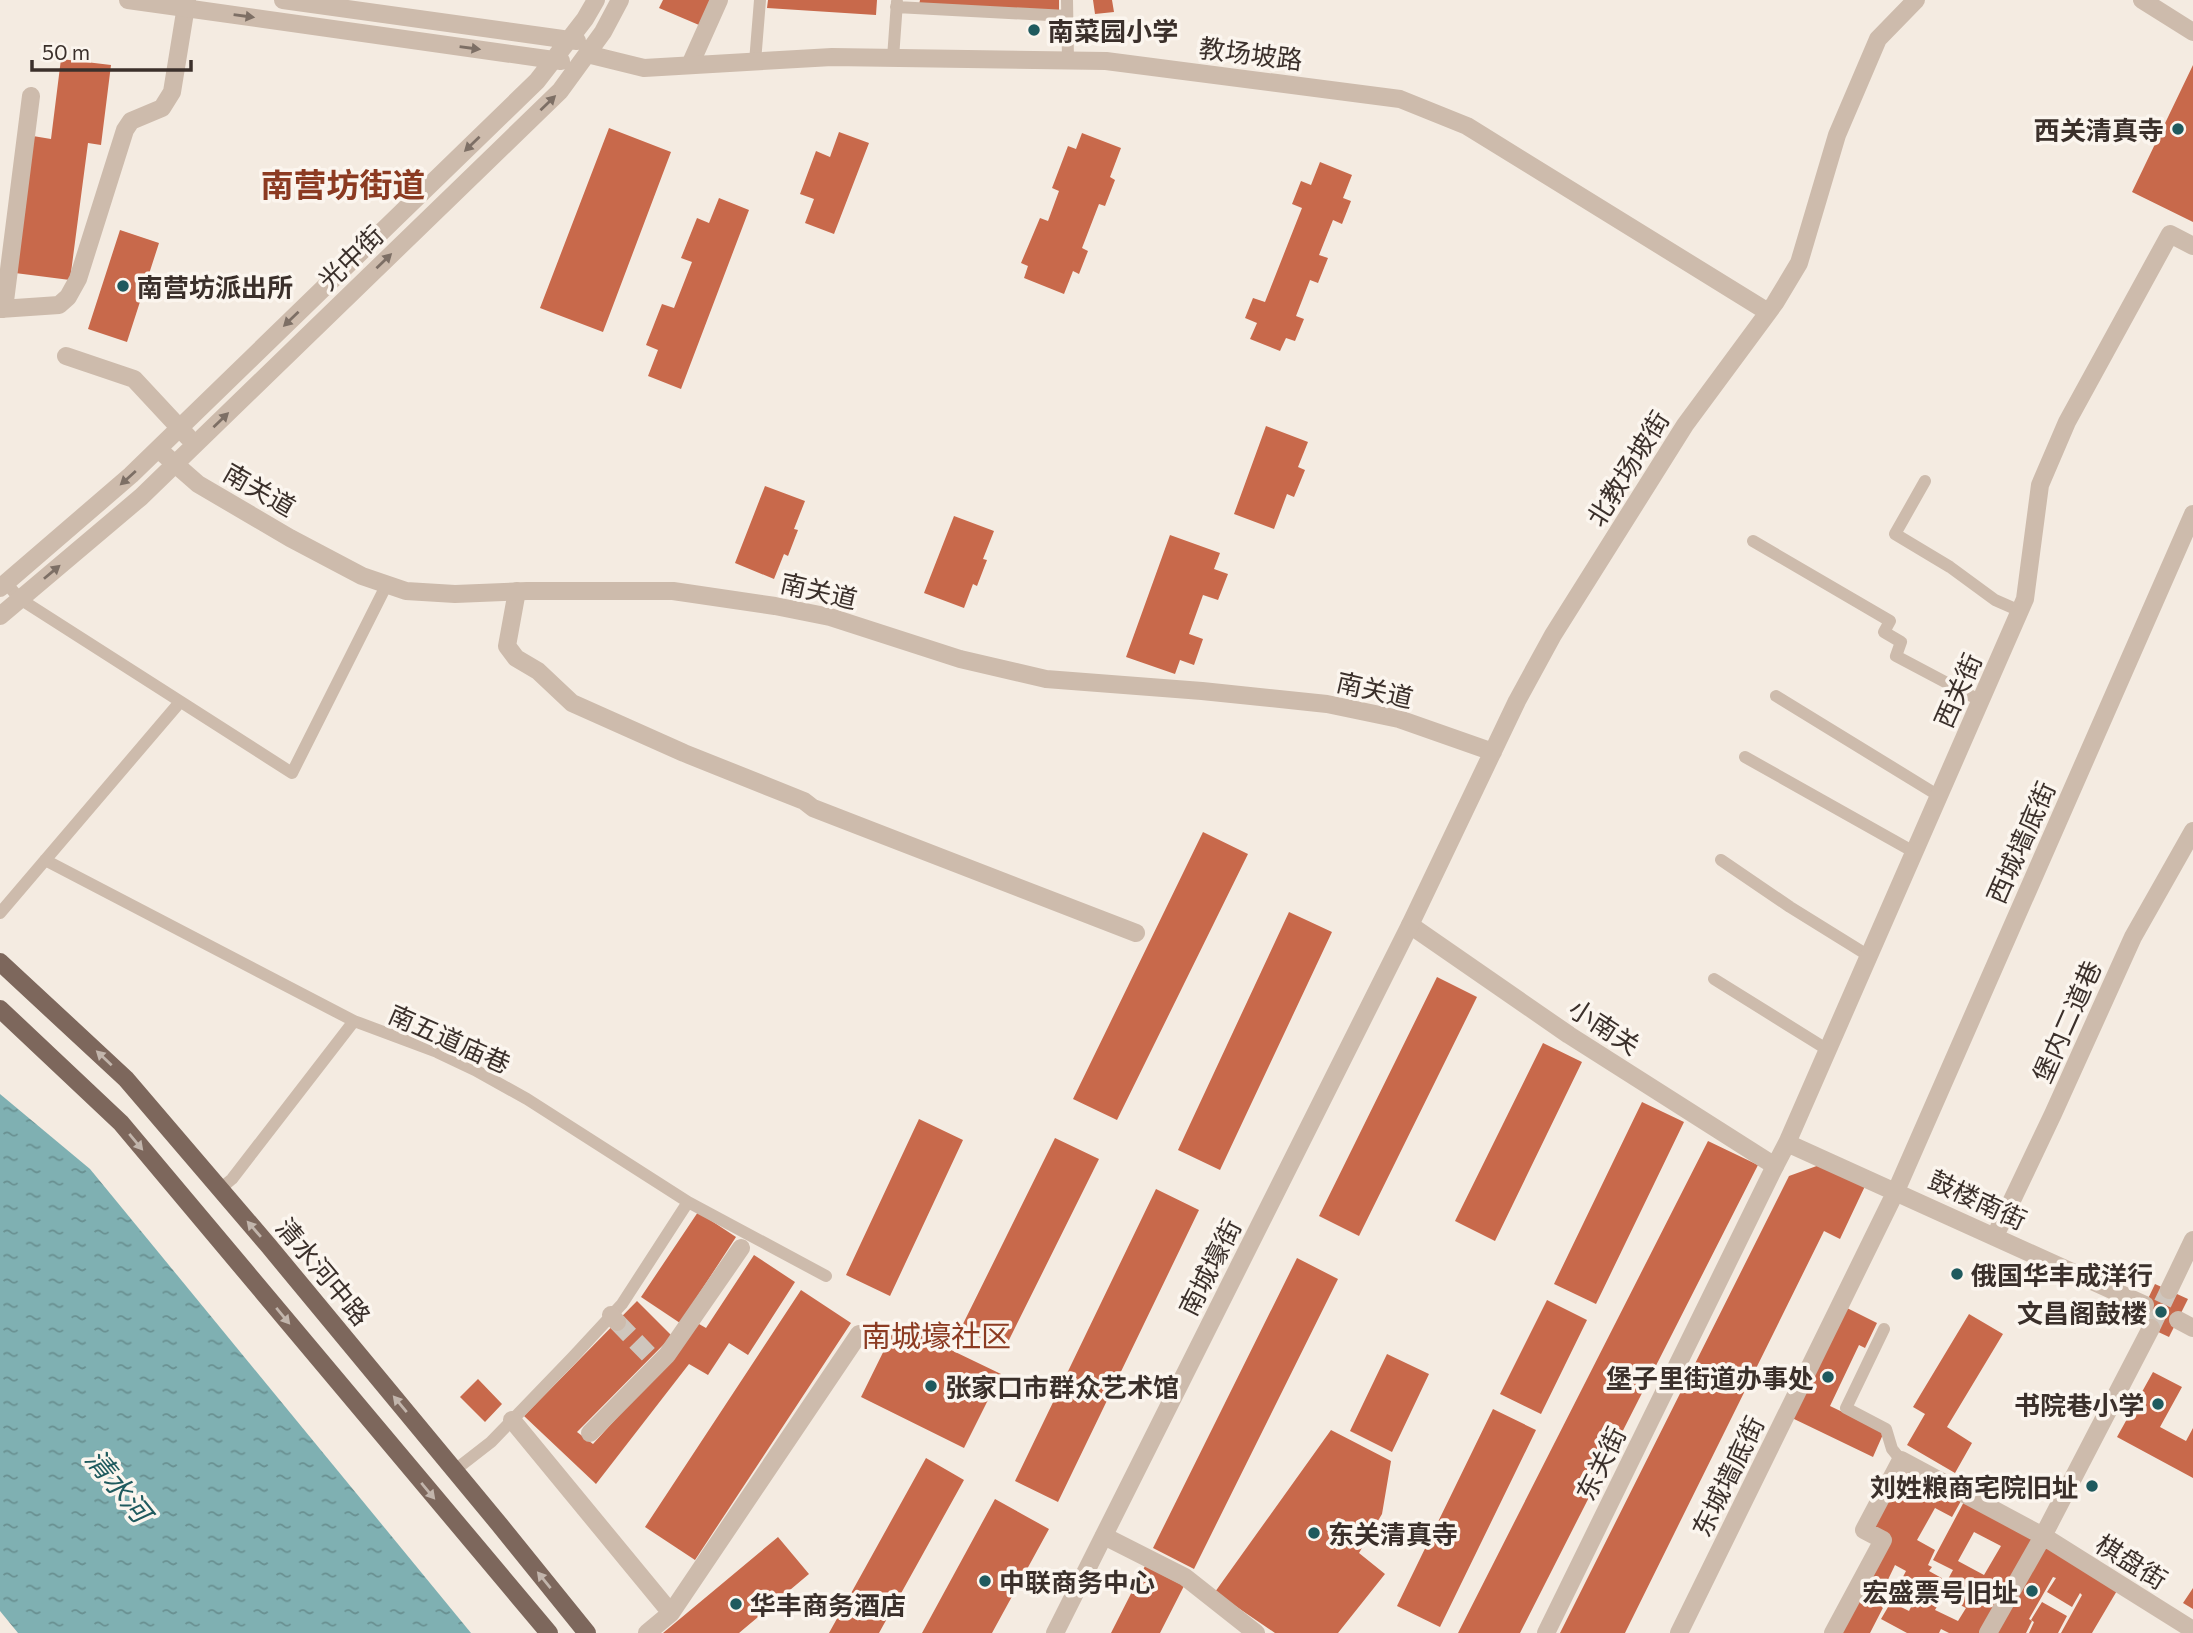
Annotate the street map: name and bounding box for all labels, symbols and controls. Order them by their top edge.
one-way arrow [233,11,255,22]
place label: 南菜园小学 [1048,15,1178,46]
marker: 南菜园小学 [1026,22,1042,38]
scale bar [32,28,191,72]
street label: 教场坡路 [1197,31,1305,75]
text: 50 m [42,39,90,64]
one-way arrow [459,43,481,54]
one-way arrow [539,94,556,111]
place label: 西关清真寺 [2034,114,2164,145]
marker: 西关清真寺 [2170,121,2186,137]
one-way arrow [464,135,481,151]
district label: 南营坊街道 [261,163,426,204]
street label: 光中街 [311,219,389,295]
one-way arrow [375,254,392,270]
place label: 南营坊派出所 [137,271,293,302]
marker: 南营坊派出所 [115,278,131,294]
one-way arrow [283,311,300,327]
street label: 北教场坡街 [1579,405,1675,531]
one-way arrow [212,412,229,428]
street label: 南关道 [218,456,302,522]
one-way arrow [119,470,137,486]
one-way arrow [44,565,61,580]
street label: 南关道 [778,566,860,614]
street label: 西关街 [1927,648,1987,732]
street label: 南关道 [1334,665,1416,713]
street label: 西城墙底街 [1979,776,2061,908]
street label: 堡内二道巷 [2025,955,2107,1087]
street label: 小南关 [1564,992,1646,1060]
street label: 南五道庙巷 [384,997,516,1079]
one-way arrow [96,1051,113,1067]
one-way arrow [128,1133,144,1151]
street label: 鼓楼南街 [1924,1163,2032,1235]
street label: 清水河中路 [270,1211,378,1331]
street label: 南城壕街 [1172,1214,1246,1320]
one-way arrow [246,1220,262,1238]
place label: 俄国华丰成洋行 [1971,1259,2153,1290]
marker: 俄国华丰成洋行 [1949,1266,1965,1282]
place label: 文昌阁鼓楼 [2017,1297,2147,1328]
marker: 文昌阁鼓楼 [2153,1304,2169,1320]
one-way arrow [275,1307,290,1325]
district label: 南城壕社区 [861,1316,1011,1353]
place label: 堡子里街道办事处 [1606,1362,1814,1393]
marker: 堡子里街道办事处 [1820,1369,1836,1385]
place label: 张家口市群众艺术馆 [945,1371,1179,1402]
marker: 张家口市群众艺术馆 [923,1378,939,1394]
place label: 书院巷小学 [2014,1389,2144,1420]
one-way arrow [393,1395,408,1412]
marker: 书院巷小学 [2150,1396,2166,1412]
street label: 东城墙底街 [1685,1411,1769,1541]
street label: 东关街 [1569,1421,1631,1505]
water label: 清水河 [79,1442,162,1532]
place label: 刘姓粮商宅院旧址 [1870,1471,2078,1502]
marker: 刘姓粮商宅院旧址 [2084,1478,2100,1494]
one-way arrow [420,1482,435,1499]
place label: 东关清真寺 [1328,1518,1458,1549]
marker: 东关清真寺 [1306,1525,1322,1541]
street label: 棋盘街 [2091,1527,2173,1595]
place label: 中联商务中心 [999,1566,1155,1597]
one-way arrow [537,1571,552,1588]
marker: 中联商务中心 [977,1573,993,1589]
place label: 宏盛票号旧址 [1862,1576,2018,1607]
marker: 宏盛票号旧址 [2024,1583,2040,1599]
place label: 华丰商务酒店 [750,1589,906,1620]
marker: 华丰商务酒店 [728,1596,744,1612]

